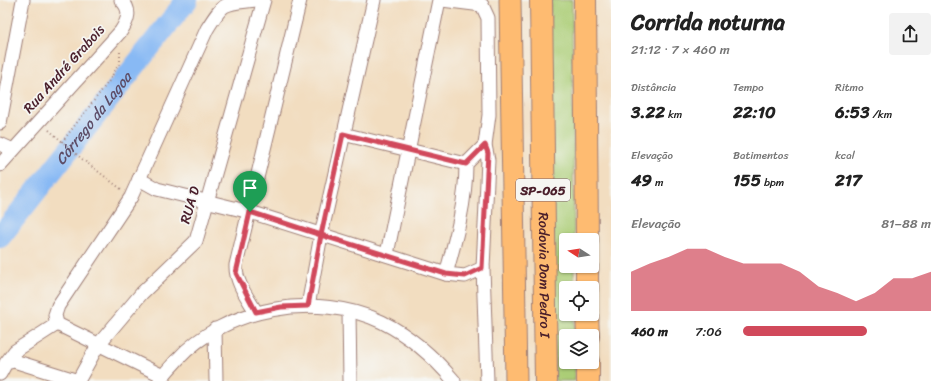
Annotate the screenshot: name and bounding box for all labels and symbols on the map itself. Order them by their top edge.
street label: Rua André Grabois [17,18,111,119]
water label: Córrego da Lagoa [48,65,140,171]
pin [233,171,267,212]
road number: SP-065 [516,179,570,201]
street label: RUA D [173,183,207,227]
street label: Rodovia Dom Pedro I [531,212,558,339]
north arrow [559,233,599,273]

